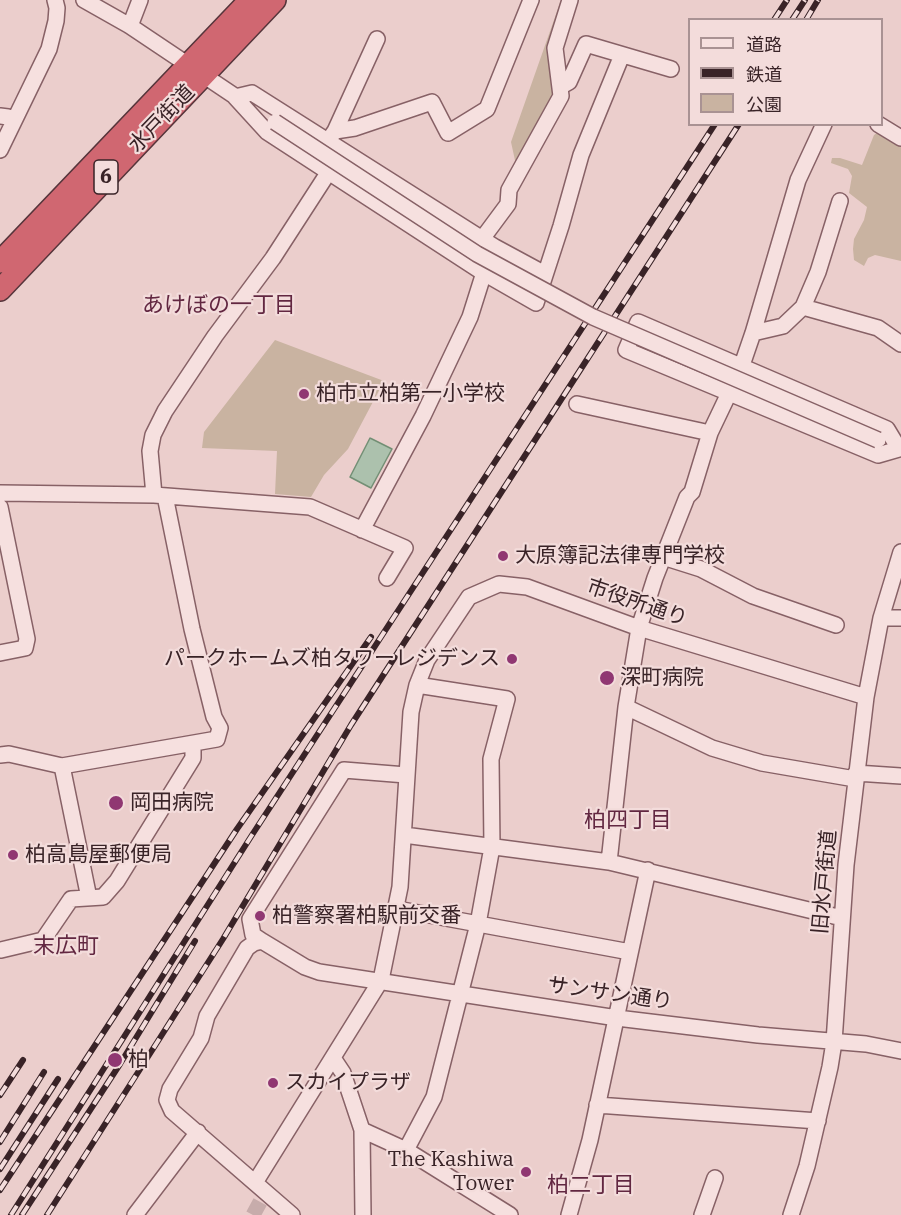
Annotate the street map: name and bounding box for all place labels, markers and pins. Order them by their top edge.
place label: 柏市立柏第一小学校 [316,381,505,407]
marker: 柏市立柏第一小学校 [297,387,311,401]
place label: 大原簿記法律専門学校 [515,543,725,569]
marker: 大原簿記法律専門学校 [496,549,510,563]
place label: パークホームズ柏タワーレジデンス [164,646,500,672]
marker: パークホームズ柏タワーレジデンス [505,652,519,666]
place label: 深町病院 [620,665,704,691]
marker: 深町病院 [598,669,616,687]
place label: 岡田病院 [130,790,214,816]
marker: 岡田病院 [107,794,125,812]
place label: 柏高島屋郵便局 [25,842,172,868]
marker: 柏高島屋郵便局 [6,848,20,862]
place label: 柏警察署柏駅前交番 [272,903,461,929]
marker: 柏警察署柏駅前交番 [253,909,267,923]
place label: 柏 [128,1047,149,1073]
marker: 柏 [106,1051,124,1069]
place label: スカイプラザ [285,1070,411,1096]
marker: スカイプラザ [266,1076,280,1090]
place label: The Kashiwa Tower [387,1147,514,1197]
marker: The Kashiwa Tower [519,1165,533,1179]

